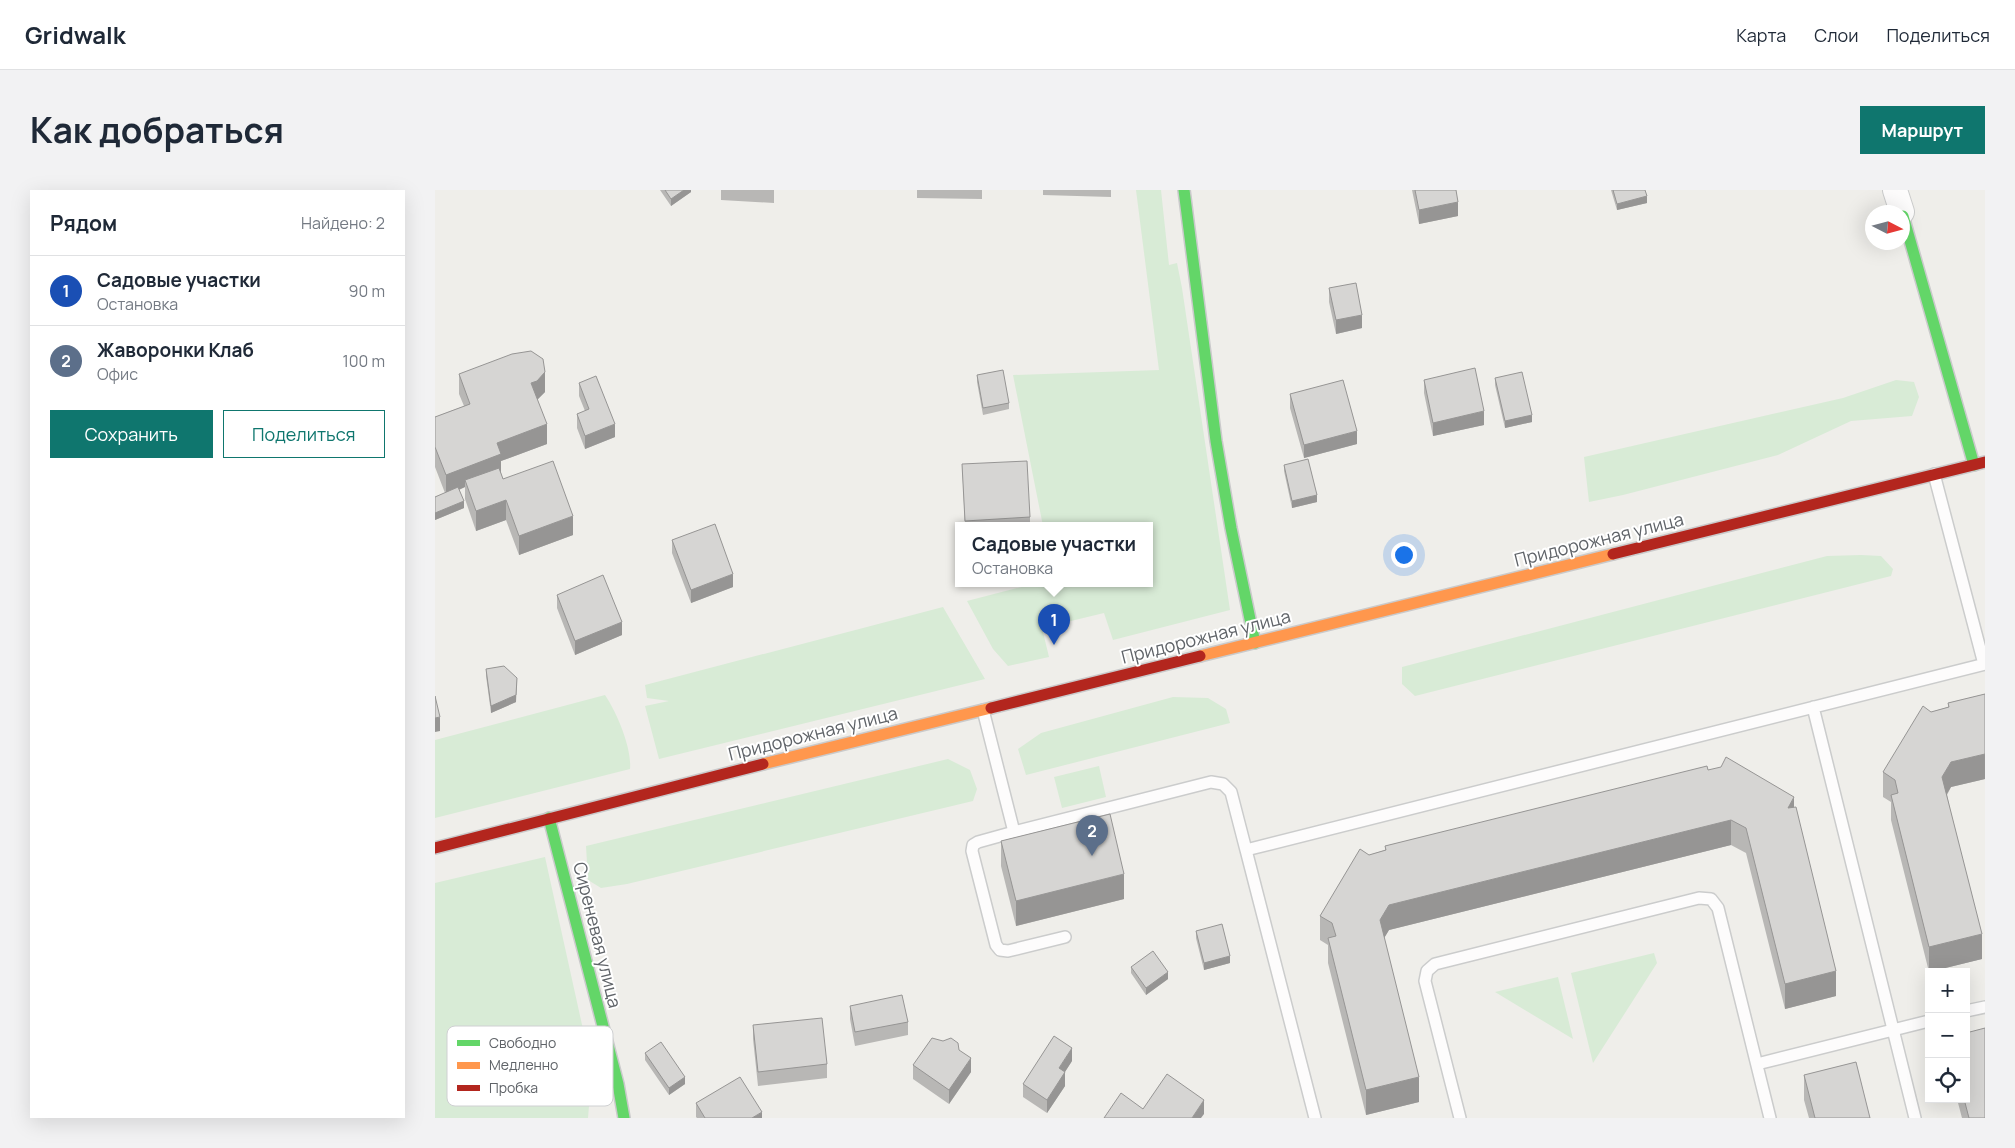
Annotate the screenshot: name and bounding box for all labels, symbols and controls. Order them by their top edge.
text: Gridwalk [25,18,126,51]
text: Карта [1736,23,1786,47]
text: Слои [1814,23,1858,47]
text: Поделиться [1886,23,1990,47]
text: Как добраться [30,106,284,154]
button: Маршрут [1860,106,1985,154]
north arrow [1865,205,1910,250]
text: Рядом [50,209,117,237]
text: Найдено: 2 [301,212,385,234]
text: Садовые участки [97,267,261,293]
text: 1 [62,280,70,302]
text: 90 m [349,280,385,302]
text: Остановка [97,293,178,315]
text: Жаворонки Клаб [97,337,254,363]
text: 2 [61,350,71,372]
text: 100 m [342,350,385,372]
text: Офис [97,363,138,385]
button: Сохранить [50,410,213,458]
button: Поделиться [223,410,385,458]
street label: Придорожная улица [1512,506,1686,572]
popup [955,522,1153,587]
text: Садовые участки [972,531,1136,557]
your location [1391,542,1417,568]
text: Остановка [972,557,1053,579]
street label: Придорожная улица [1119,603,1293,669]
pin: 1 [1038,604,1070,645]
street label: Придорожная улица [726,700,900,766]
pin: 2 [1076,815,1108,856]
street label: Сиреневая улица [568,859,628,1010]
map controls [1925,968,1970,1103]
button: + [1925,968,1970,1013]
button: − [1925,1013,1970,1058]
legend [447,1026,613,1106]
text: Свободно [489,1033,556,1052]
text: Медленно [489,1055,558,1074]
button: locate [1925,1058,1970,1103]
text: Пробка [489,1078,538,1097]

